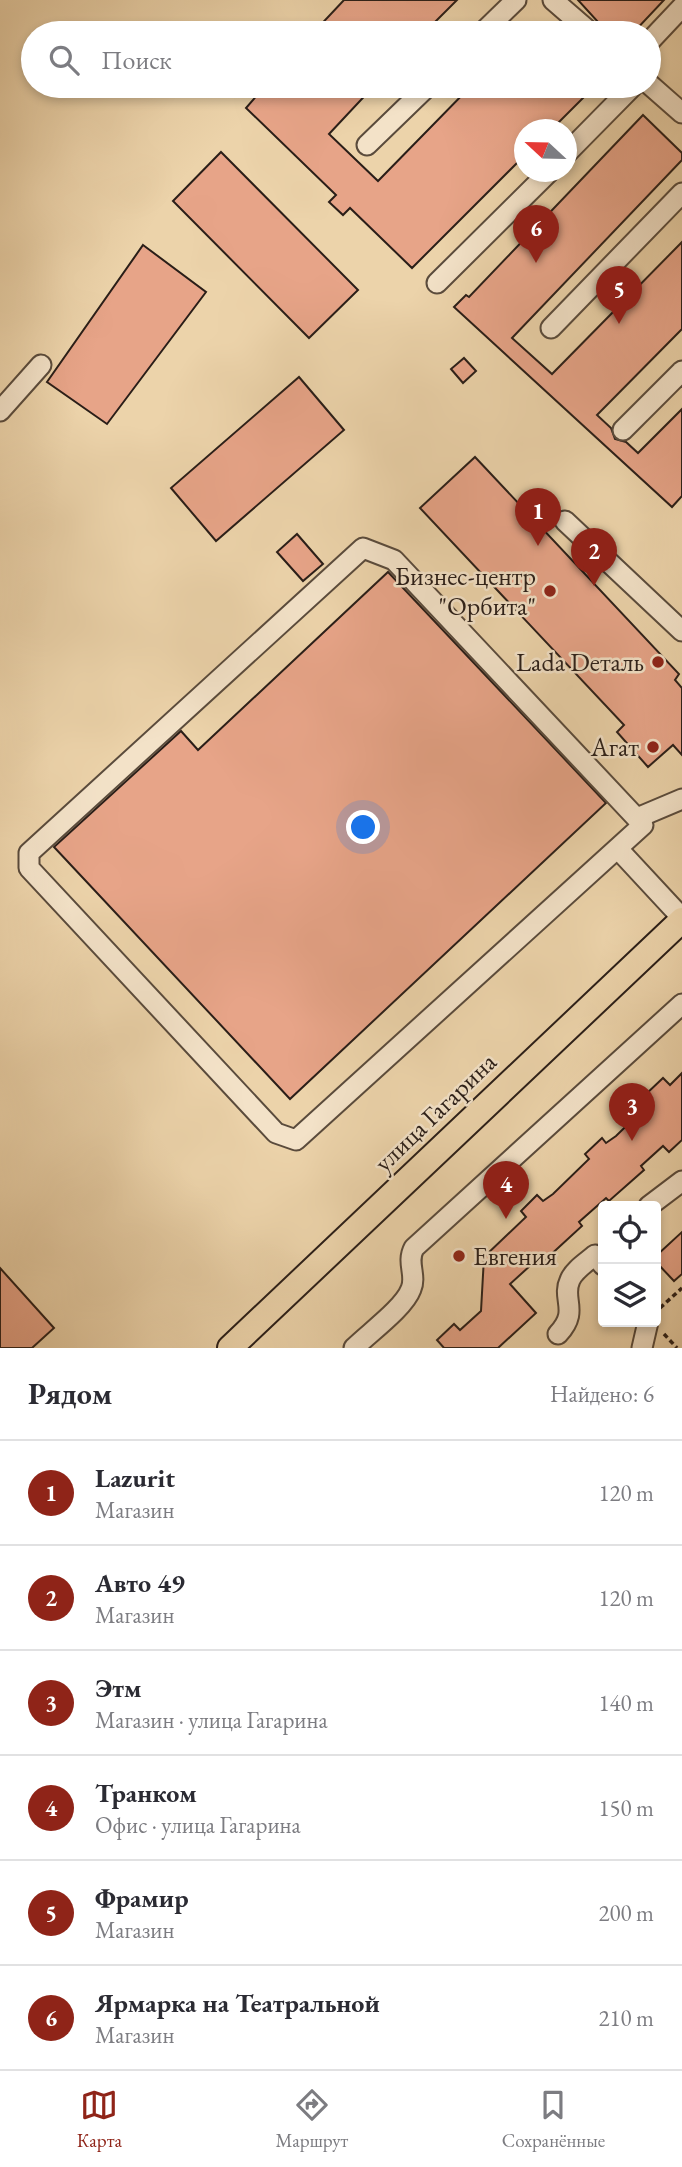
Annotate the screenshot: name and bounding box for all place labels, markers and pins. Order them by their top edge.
pin: 6 [513,205,559,263]
pin: 5 [596,266,642,324]
pin: 1 [515,488,561,546]
pin: 2 [571,528,617,586]
place label: Бизнес-центр "Орбита" [395,559,536,623]
marker: Бизнес-центр "Орбита" [542,583,558,599]
place label: Lada Dеталь [516,645,644,679]
marker: Lada Dеталь [650,654,666,670]
place label: Агат [590,730,639,764]
marker: Агат [645,739,661,755]
pin: 3 [609,1083,655,1141]
pin: 4 [483,1161,529,1219]
place label: Евгения [473,1239,557,1273]
marker: Евгения [451,1248,467,1264]

